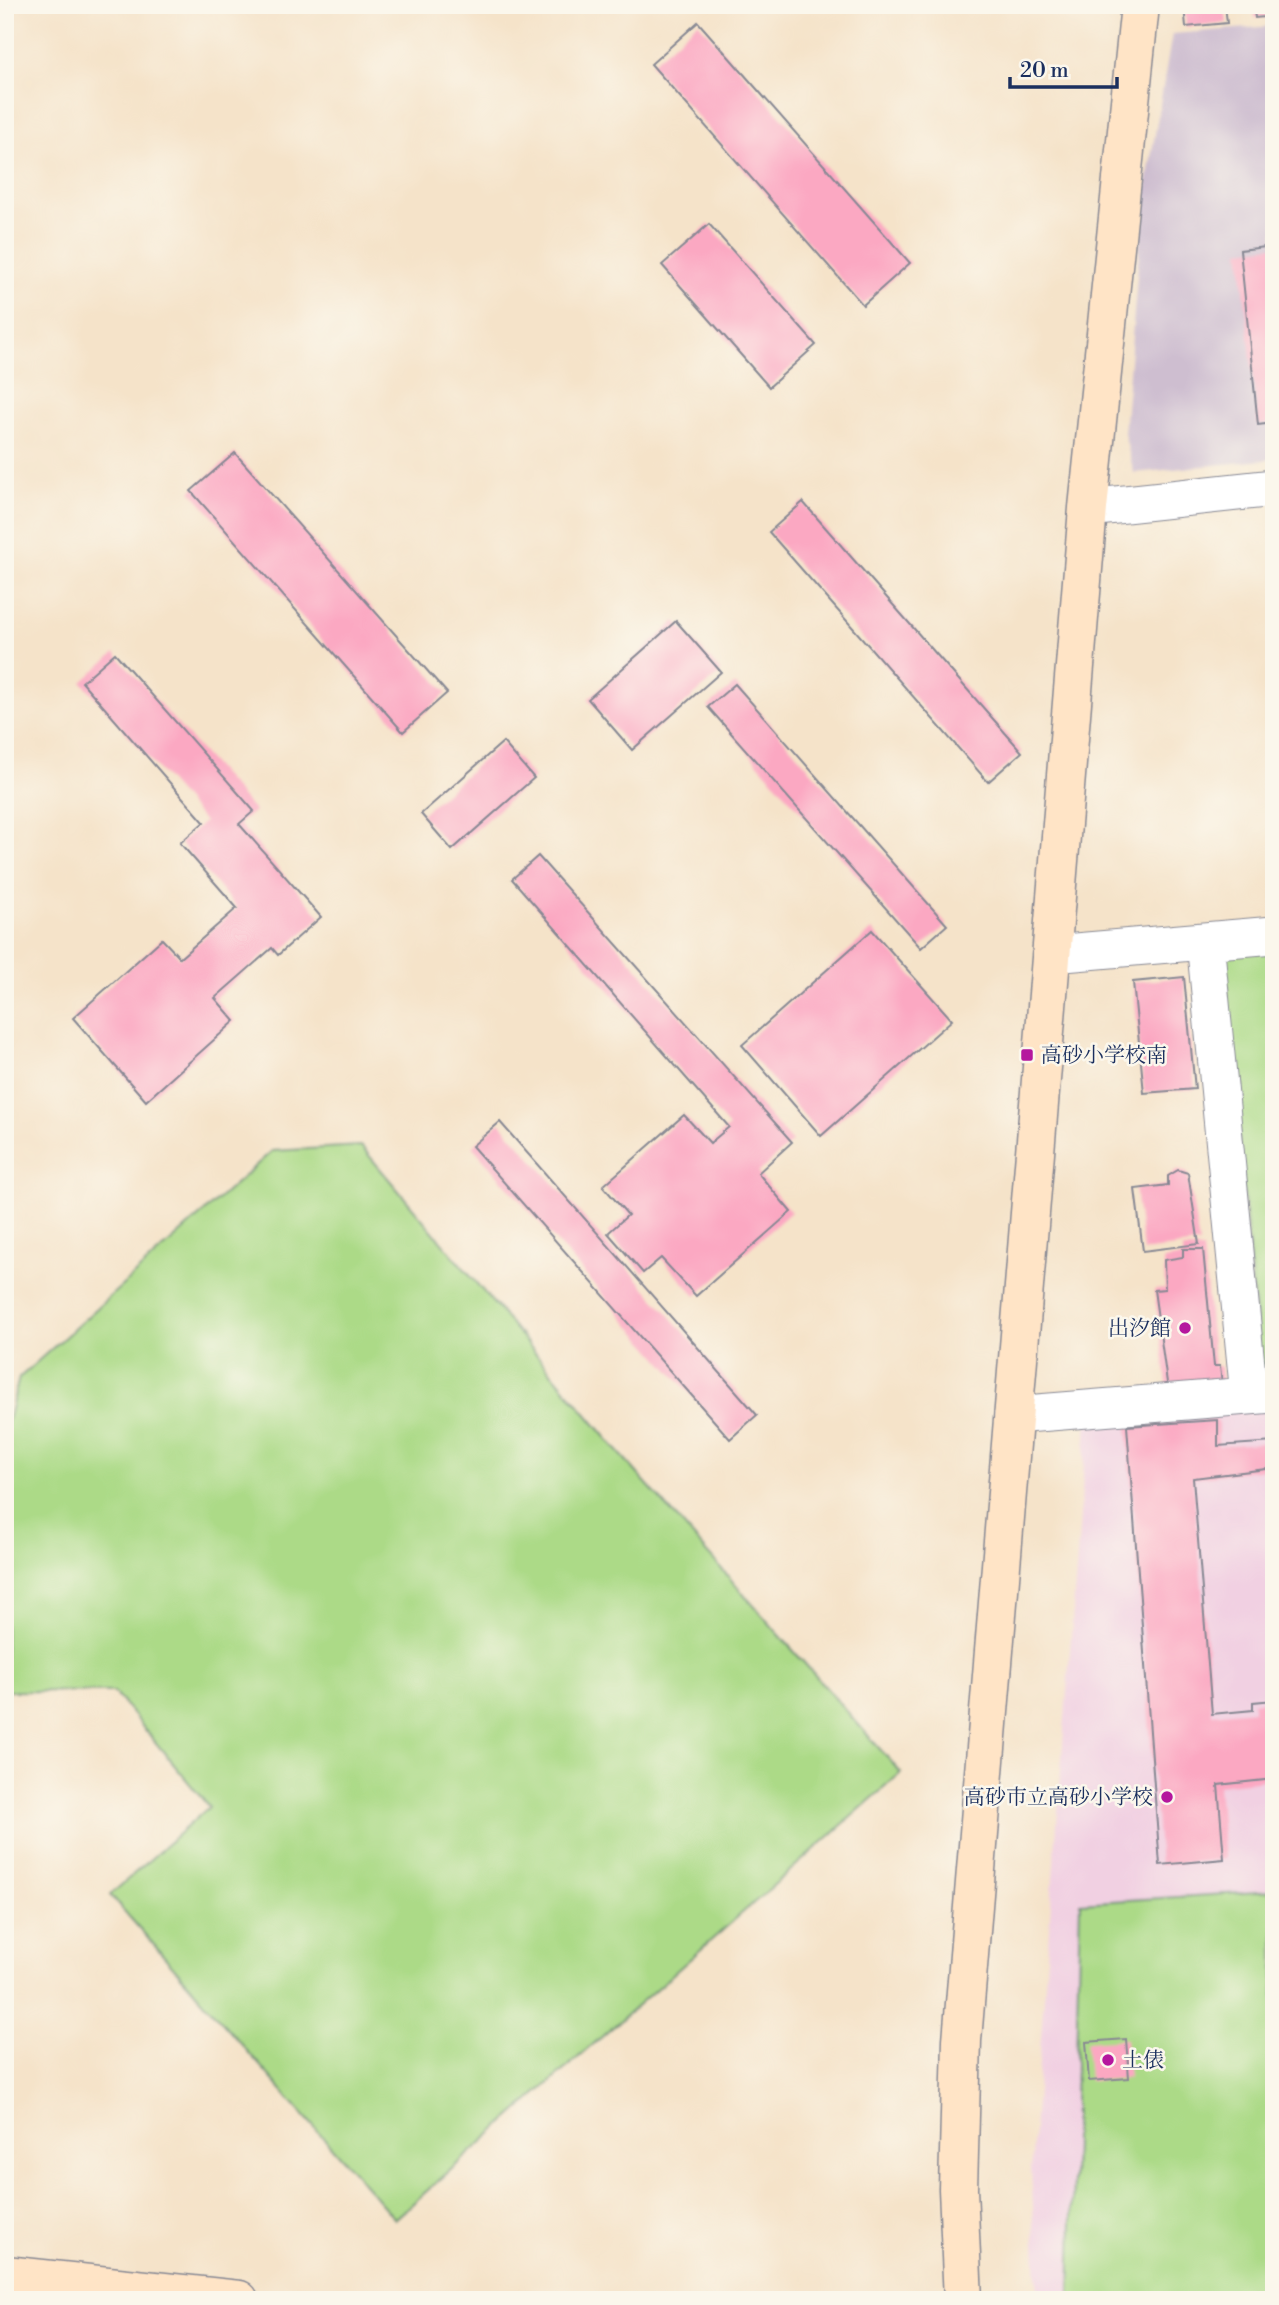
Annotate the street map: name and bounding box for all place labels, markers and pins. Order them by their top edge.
place label: 高砂小学校南 [1041,1043,1167,1069]
marker: 高砂小学校南 [1019,1047,1035,1063]
place label: 出汐館 [1108,1316,1171,1342]
marker: 出汐館 [1177,1320,1193,1336]
place label: 高砂市立高砂小学校 [964,1785,1153,1811]
marker: 高砂市立高砂小学校 [1159,1789,1175,1805]
place label: 土俵 [1122,2048,1164,2074]
marker: 土俵 [1100,2052,1116,2068]

